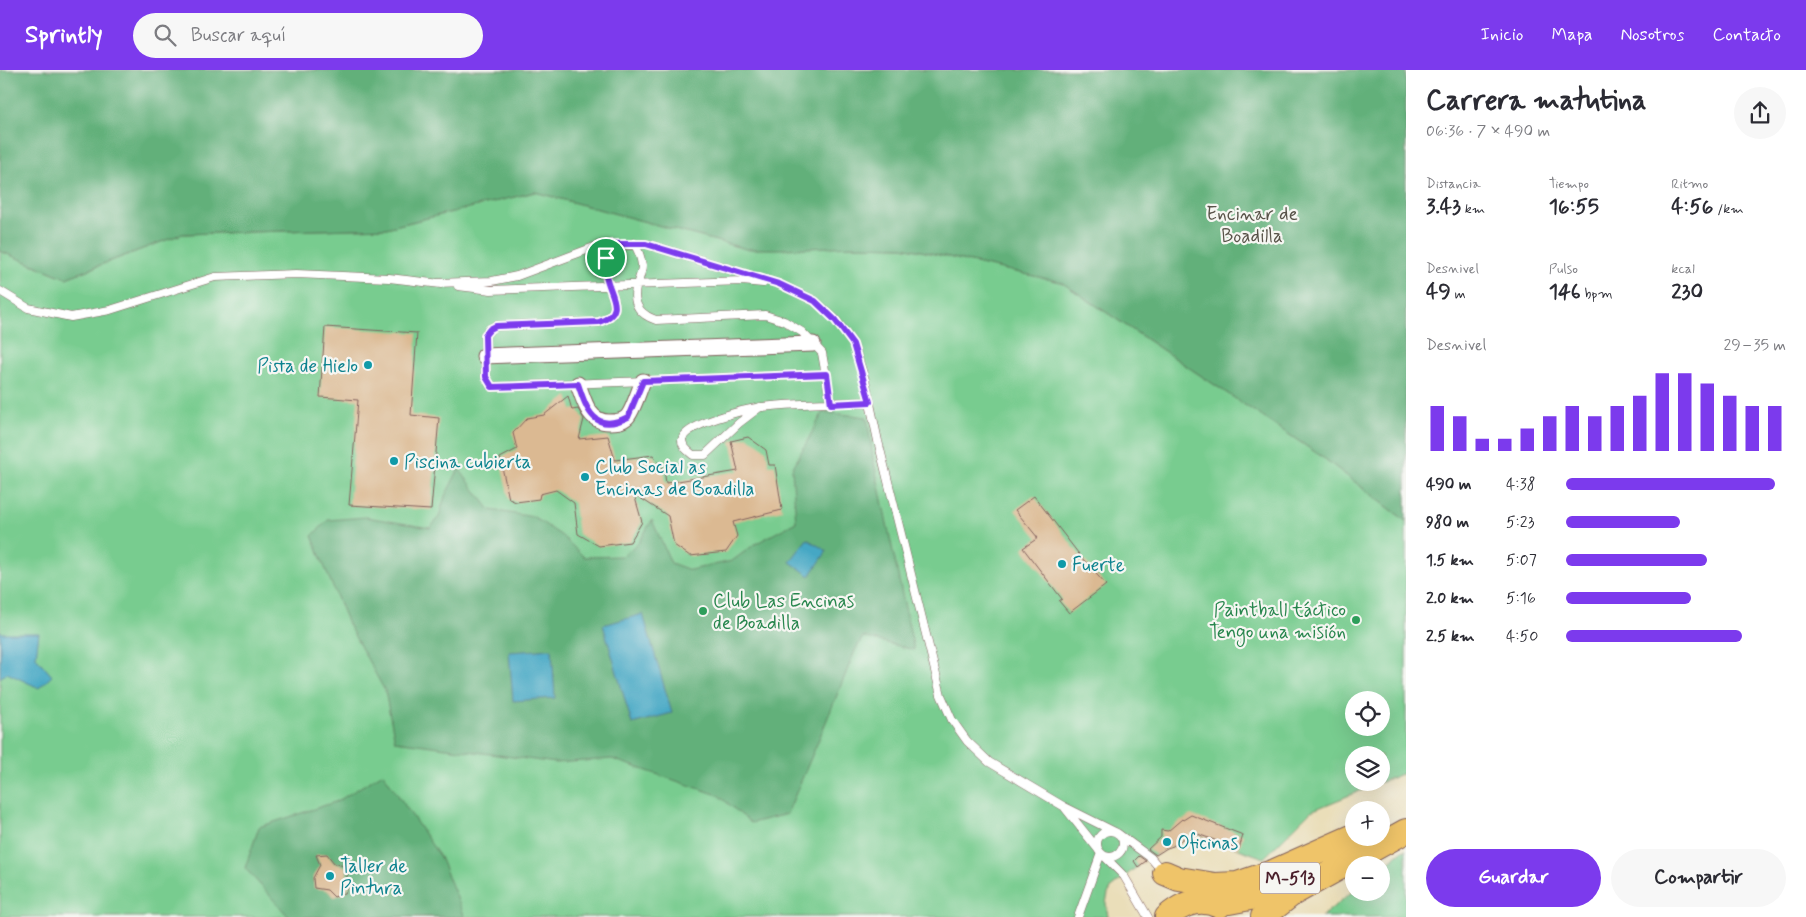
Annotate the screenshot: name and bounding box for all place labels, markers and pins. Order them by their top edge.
pin [585,237,627,279]
place label: Pista de Hielo [257,354,358,379]
marker: Pista de Hielo [362,359,374,371]
place label: Piscina cubierta [404,450,531,475]
marker: Piscina cubierta [388,455,400,467]
place label: Club Social as Encinas de Boadilla [595,455,755,502]
marker: Club Social as Encinas de Boadilla [579,471,591,483]
place label: Fuerte [1072,553,1125,578]
marker: Fuerte [1056,558,1068,570]
place label: Club Las Encinas de Boadilla [713,589,854,636]
place label: Paintball táctico Tengo una misión [1209,598,1346,647]
marker: Club Las Encinas de Boadilla [697,605,709,617]
marker: Paintball táctico Tengo una misión [1350,614,1362,626]
place label: Oficinas [1177,831,1238,856]
marker: Oficinas [1161,836,1173,848]
place label: Taller de Pintura [340,854,407,901]
marker: Taller de Pintura [324,870,336,882]

